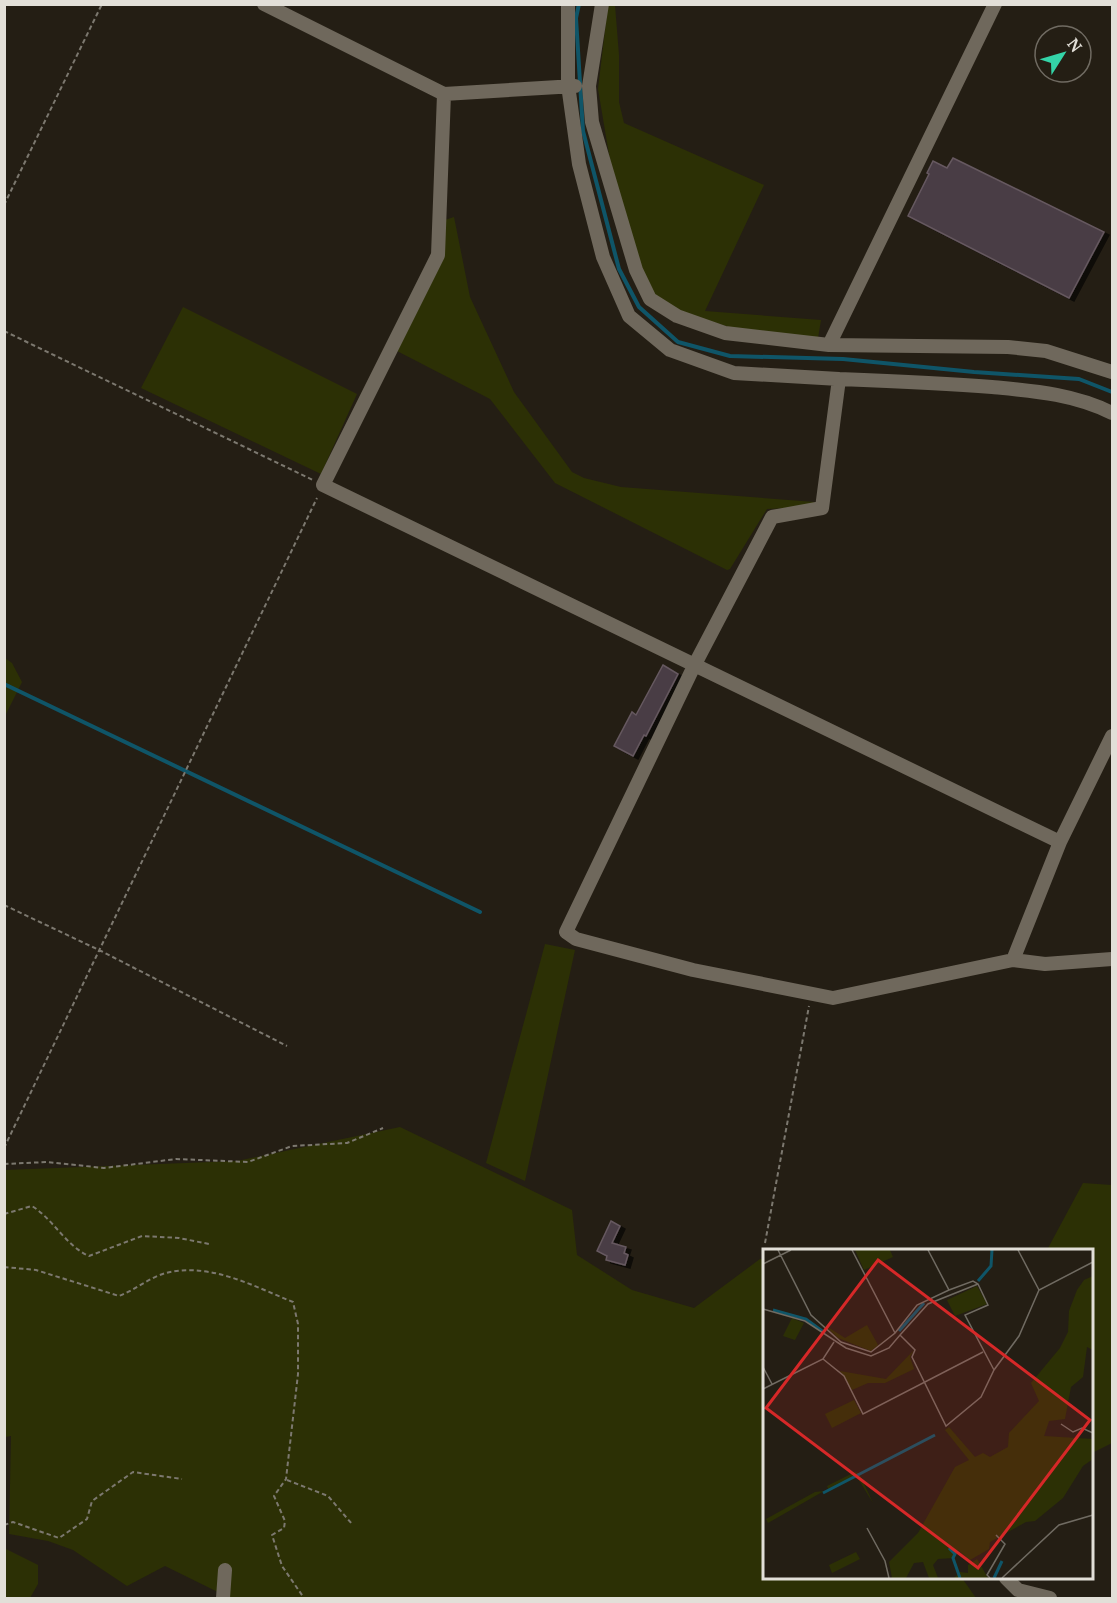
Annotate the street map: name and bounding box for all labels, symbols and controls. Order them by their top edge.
north arrow [1033,24,1093,84]
text: N [1063,34,1087,56]
inset map [763,1249,1093,1579]

